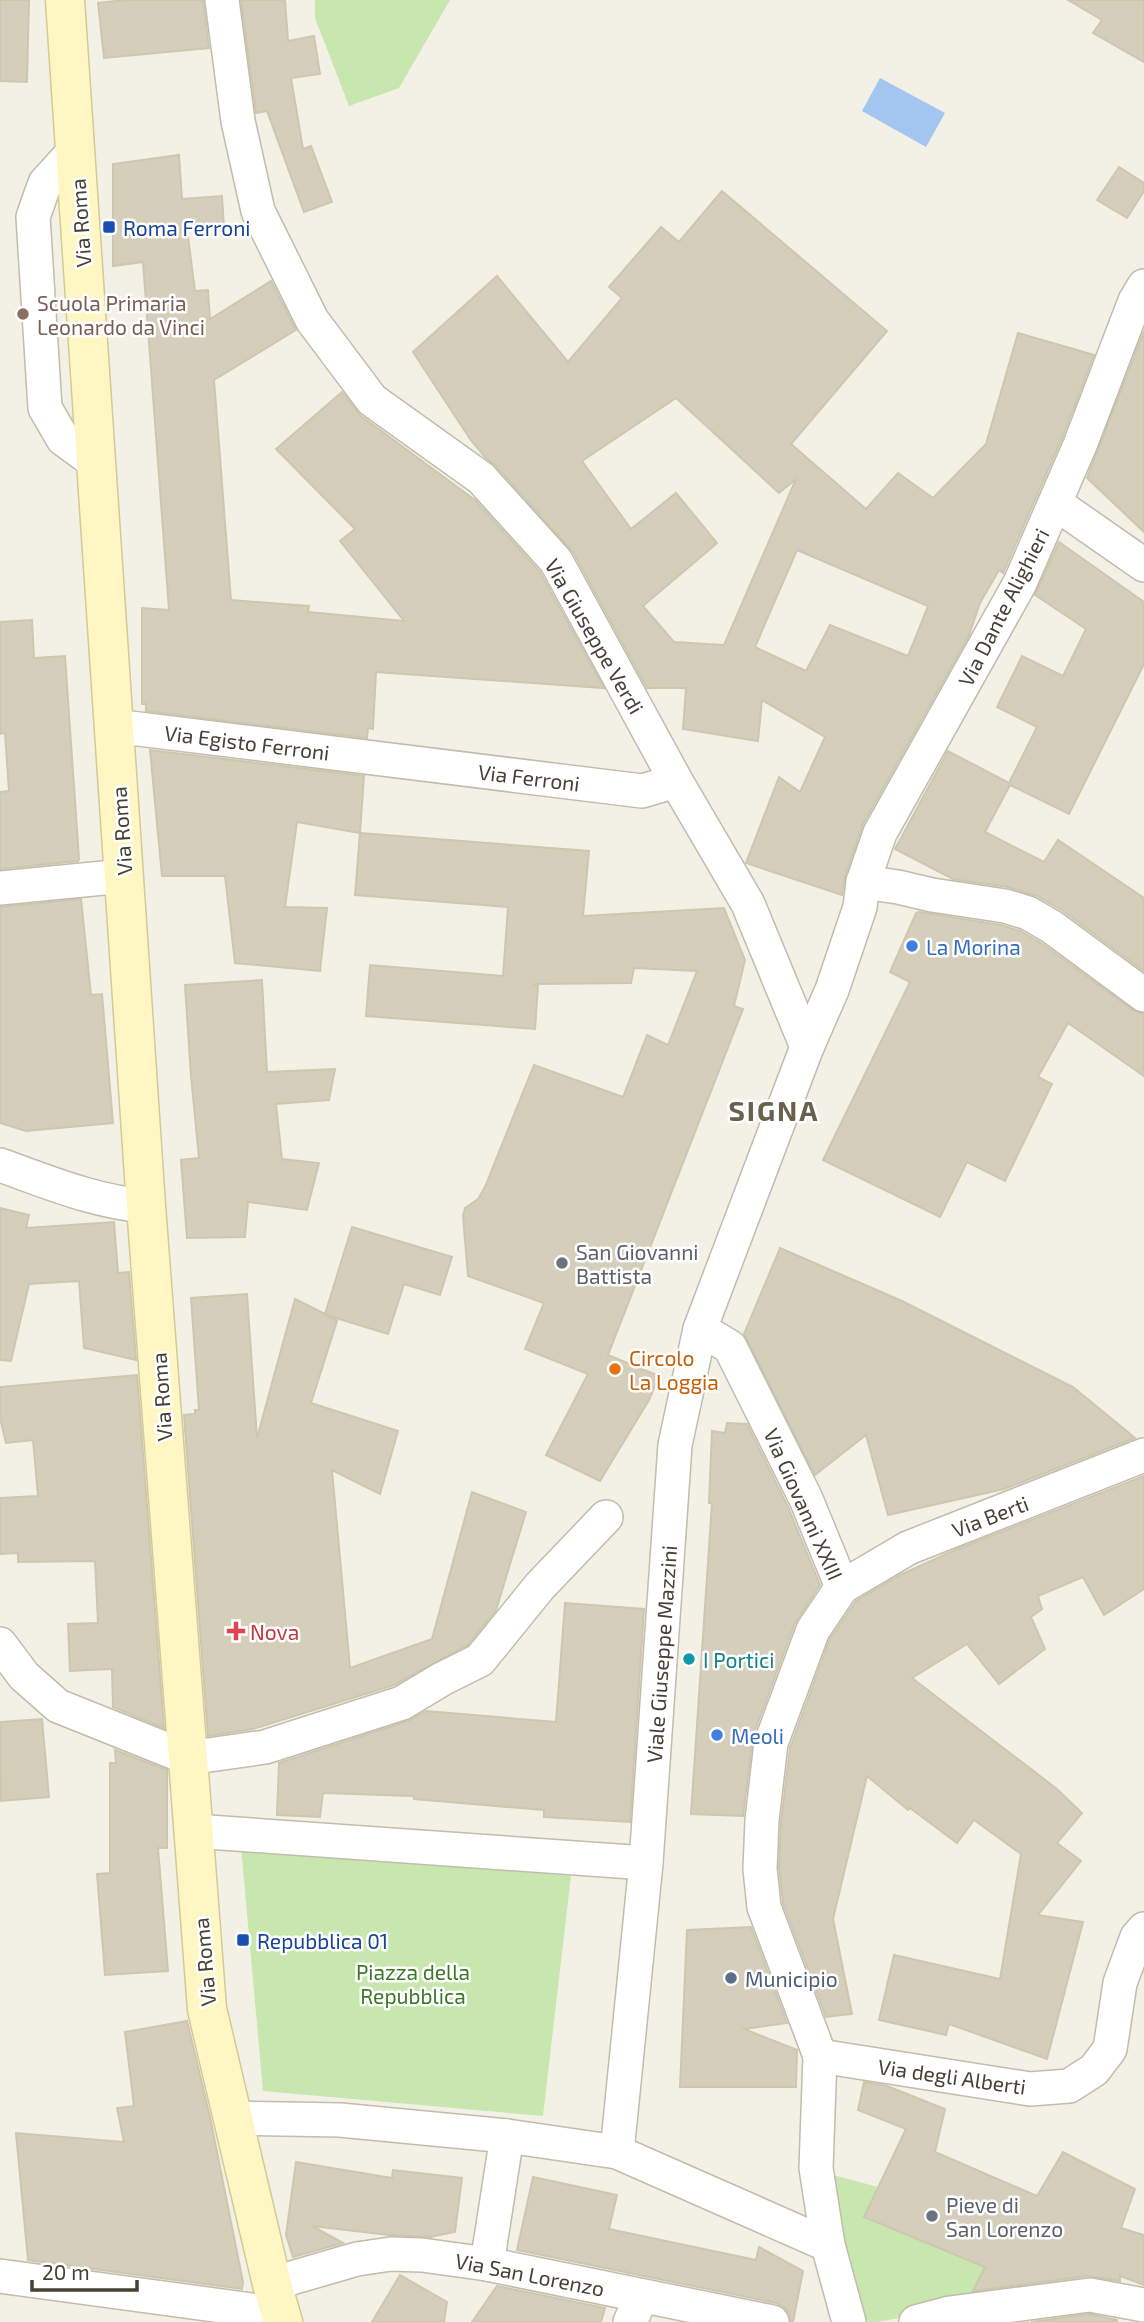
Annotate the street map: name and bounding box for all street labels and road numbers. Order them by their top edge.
street label: Via Roma [64,178,96,268]
street label: Via Dante Alighieri [952,524,1054,690]
street label: Via Giuseppe Verdi [540,554,650,718]
street label: Via Egisto Ferroni [163,719,331,765]
street label: Via Ferroni [477,758,581,796]
street label: Via Roma [105,786,137,876]
street label: Via Roma [145,1352,177,1442]
street label: Via Giovanni XXIII [759,1424,849,1584]
street label: Via Berti [948,1490,1032,1542]
street label: Viale Giuseppe Mazzini [641,1544,681,1764]
street label: Via Roma [188,1917,220,2007]
street label: Via degli Alberti [876,2053,1028,2099]
street label: Via San Lorenzo [453,2247,607,2301]

